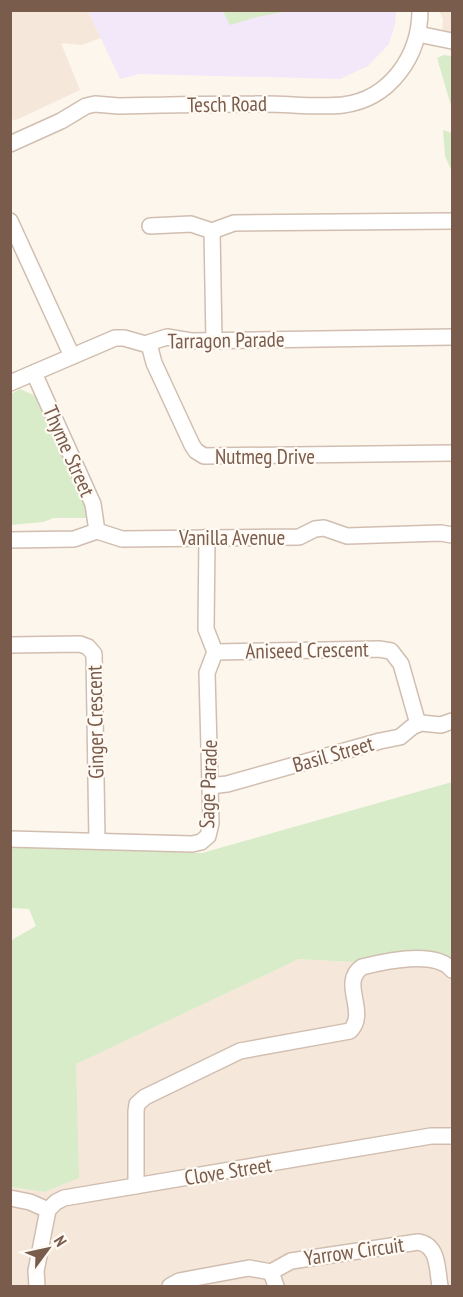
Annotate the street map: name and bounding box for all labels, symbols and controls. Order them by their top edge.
street label: Tesch Road [187,90,267,118]
street label: Tarragon Parade [167,325,285,355]
street label: Thyme Street [37,401,101,501]
street label: Nutmeg Drive [215,443,315,470]
street label: Vanilla Avenue [178,524,285,551]
street label: Aniseed Crescent [245,635,369,665]
street label: Ginger Crescent [81,665,109,779]
street label: Basil Street [289,730,377,778]
street label: Sage Parade [193,739,223,829]
street label: Clove Street [182,1151,274,1191]
north arrow [18,1219,78,1279]
street label: Yarrow Circuit [302,1231,406,1271]
text: N [50,1232,71,1250]

